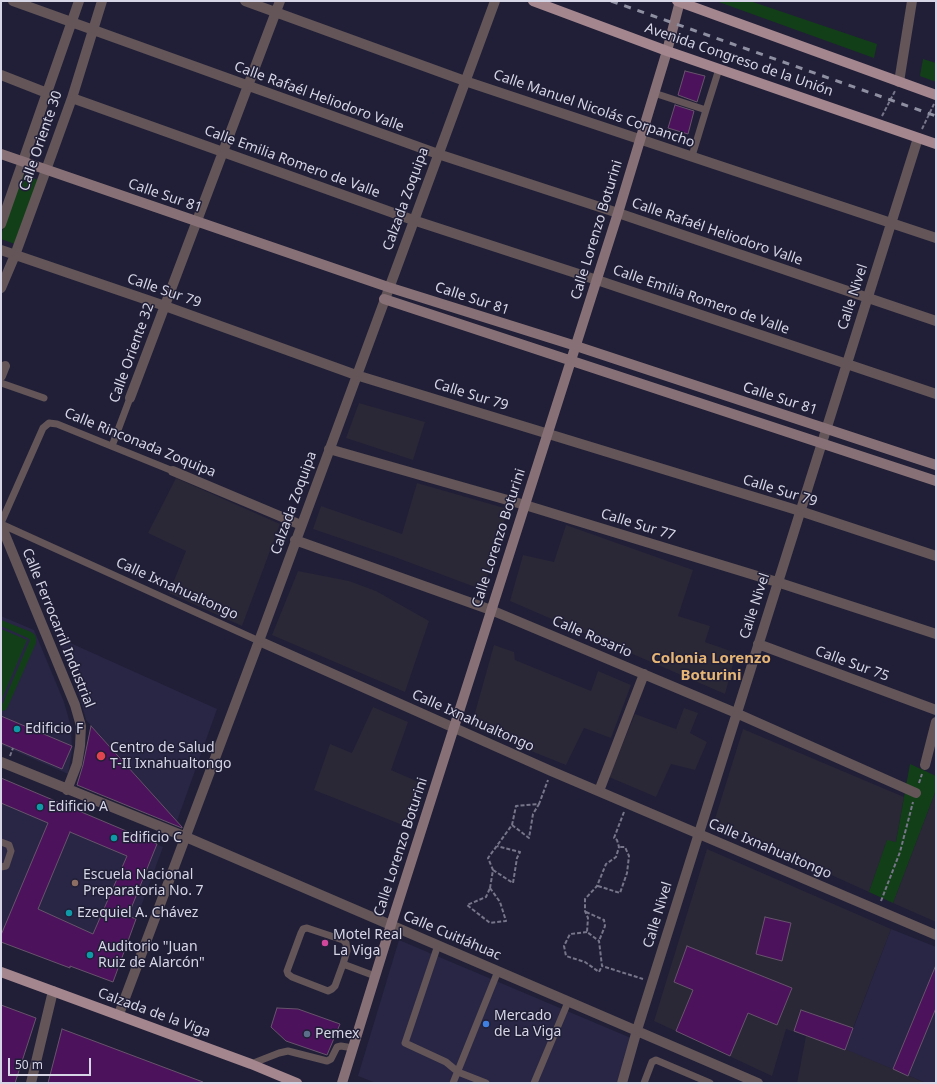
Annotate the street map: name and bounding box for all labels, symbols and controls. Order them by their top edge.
street label: Avenida Congreso de la Unión [643,20,835,100]
street label: Calle Rafaél Heliodoro Valle [232,58,406,136]
street label: Calle Manuel Nicolás Corpancho [491,67,697,151]
street label: Calle Oriente 30 [16,89,66,193]
street label: Calle Emilia Romero de Valle [202,122,382,202]
street label: Calzada Zoquipa [380,145,432,253]
street label: Calle Lorenzo Boturini [568,158,626,302]
street label: Calle Sur 81 [126,175,204,217]
street label: Calle Rafaél Heliodoro Valle [629,195,805,269]
street label: Calle Emilia Romero de Valle [610,262,792,338]
street label: Calle Nivel [834,262,872,332]
street label: Calle Sur 79 [125,270,203,312]
street label: Calle Sur 81 [433,279,511,319]
street label: Calle Oriente 32 [106,301,158,405]
street label: Calle Sur 79 [432,376,510,414]
street label: Calle Sur 81 [741,379,819,419]
street label: Calle Rinconada Zoquipa [62,405,218,481]
street label: Calzada Zoquipa [268,449,320,557]
street label: Calle Lorenzo Boturini [469,466,529,610]
street label: Calle Sur 79 [741,472,819,510]
street label: Calle Sur 77 [599,506,677,544]
street label: Calle Ferrocarril Industrial [18,546,98,710]
street label: Calle Ixnahualtongo [113,554,241,624]
street label: Calle Nivel [736,571,774,641]
street label: Calle Rosario [550,613,634,661]
street label: Calle Sur 75 [813,643,891,685]
district label: Colonia Lorenzo Boturini [651,650,771,685]
street label: Calle Ixnahualtongo [409,686,537,756]
place label: Edificio F [25,721,83,737]
marker: Edificio F [12,724,22,734]
place label: Centro de Salud T-II Ixnahualtongo [110,740,232,772]
marker: Centro de Salud T-II Ixnahualtongo [95,750,107,762]
street label: Calle Lorenzo Boturini [371,775,431,919]
place label: Edificio A [48,799,108,815]
marker: Edificio A [35,802,45,812]
street label: Calle Ixnahualtongo [706,815,834,883]
place label: Edificio C [122,830,182,846]
marker: Edificio C [109,833,119,843]
place label: Escuela Nacional Preparatoria No. 7 [83,867,204,900]
marker: Escuela Nacional Preparatoria No. 7 [70,878,80,888]
street label: Calle Nivel [640,880,676,950]
place label: Ezequiel A. Chávez [77,905,198,921]
marker: Ezequiel A. Chávez [64,908,74,918]
street label: Calle Cuitláhuac [400,908,504,964]
place label: Motel Real La Viga [333,927,402,960]
marker: Motel Real La Viga [320,938,330,948]
place label: Auditorio "Juan Ruiz de Alarcón" [98,939,205,972]
marker: Auditorio "Juan Ruiz de Alarcón" [85,950,95,960]
street label: Calzada de la Viga [95,985,213,1041]
place label: Mercado de La Viga [494,1008,561,1040]
marker: Mercado de La Viga [481,1019,491,1029]
place label: Pemex [315,1026,359,1042]
marker: Pemex [302,1029,312,1039]
scale bar [10,1050,93,1076]
text: 50 m [15,1056,43,1073]

